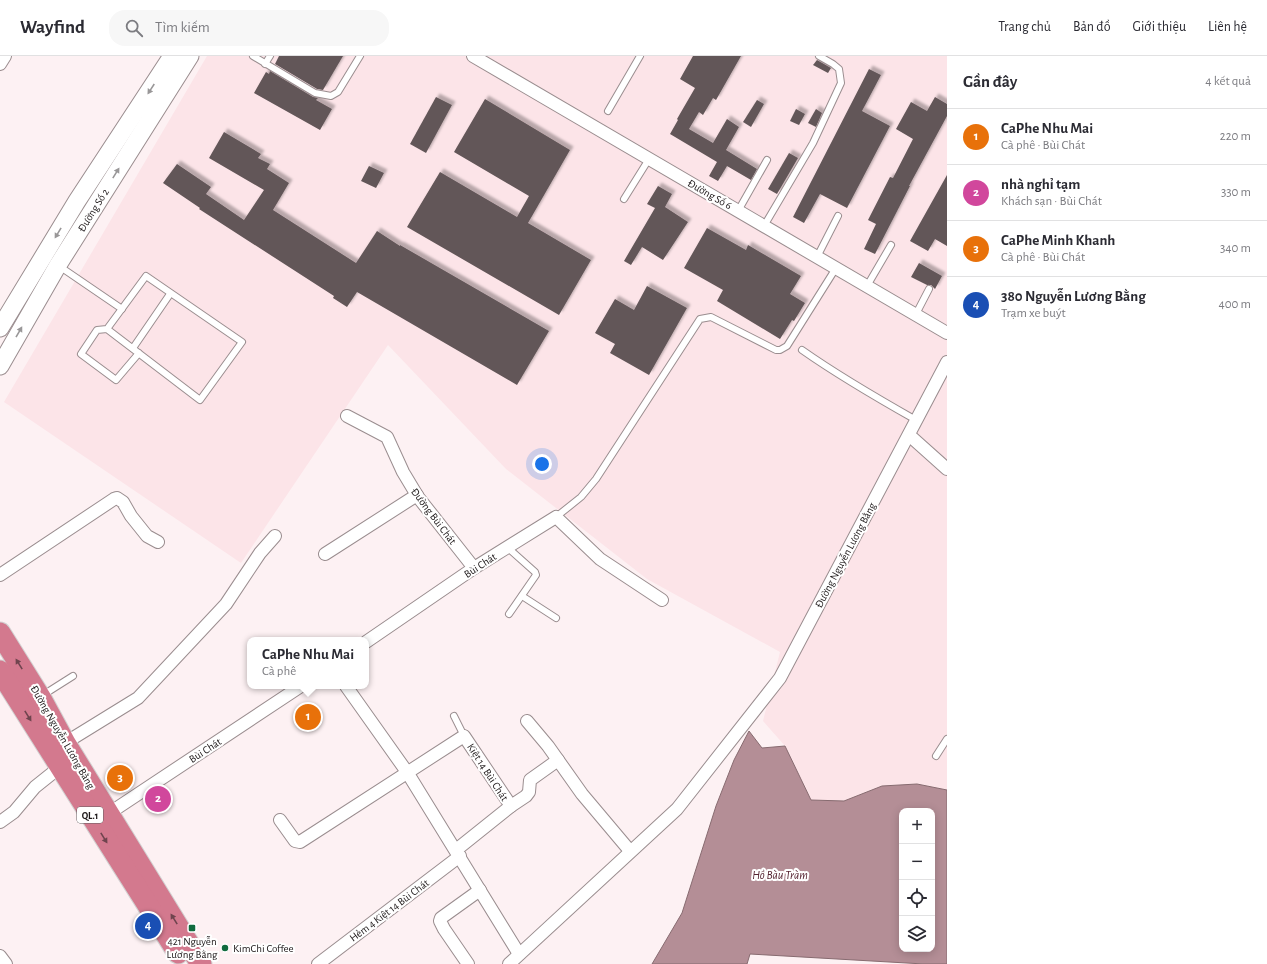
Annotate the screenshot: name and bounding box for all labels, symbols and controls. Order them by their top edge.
search box [109,10,389,46]
icon: search [123,17,145,39]
text: Wayfind [20,18,85,37]
text: Tìm kiếm [155,20,210,35]
text: Trang chủ [998,20,1051,34]
text: Bản đồ [1073,20,1111,34]
text: Giới thiệu [1133,20,1186,34]
text: Liên hệ [1208,20,1247,34]
text: Gần đây [963,73,1017,90]
text: 4 kết quả [1205,75,1251,88]
one-way arrow [147,83,155,94]
text: CaPhe Nhu Mai [1001,121,1093,136]
text: 1 [974,130,978,143]
text: 220 m [1220,130,1251,143]
text: Cà phê · Bùi Chát [1001,139,1085,152]
one-way arrow [112,168,120,178]
street label: Đường Số 6 [686,177,734,211]
text: nhà nghỉ tạm [1001,177,1080,192]
text: 2 [973,186,979,199]
text: 330 m [1221,186,1251,199]
street label: Đường Số 2 [76,187,111,234]
text: Khách sạn · Bùi Chát [1001,195,1102,208]
one-way arrow [54,227,61,239]
text: CaPhe Minh Khanh [1001,233,1115,248]
text: 3 [973,242,979,255]
text: 340 m [1220,242,1251,255]
text: Cà phê · Bùi Chát [1001,251,1085,264]
text: 380 Nguyễn Lương Bằng [1001,289,1146,304]
text: 4 [973,298,979,311]
text: 400 m [1218,298,1251,311]
text: Trạm xe buýt [1001,307,1066,320]
one-way arrow [16,326,23,338]
your location [532,454,552,474]
street label: Đường Bùi Chát [409,486,459,547]
street label: Đường Nguyễn Lương Bằng [813,500,878,610]
street label: Bùi Chát [462,551,499,580]
popup [247,637,369,689]
text: CaPhe Nhu Mai [262,647,354,662]
one-way arrow [16,658,23,670]
text: Cà phê [262,665,296,678]
street label: Đường Nguyễn Lương Bằng [28,684,97,791]
pin: 1 [295,702,321,732]
one-way arrow [24,711,32,721]
street label: Bùi Chát [187,736,224,765]
street label: Kiệt 14 Bùi Chát [465,742,510,803]
pin: 3 [107,763,133,793]
pin: 2 [145,784,171,814]
road number: QL.1 [77,807,103,823]
map controls [899,808,935,952]
button: + [899,808,935,844]
one-way arrow [101,832,108,844]
button: − [899,844,935,880]
water label: Hồ Bàu Tràm [752,869,808,881]
street label: Hẻm 4 Kiệt 14 Bùi Chát [348,877,431,944]
button: locate [899,880,935,916]
pin: 4 [135,911,161,941]
one-way arrow [170,913,177,925]
button: layers [899,916,935,952]
marker: 421 Nguyễn Lương Bằng [187,923,197,933]
place label: 421 Nguyễn Lương Bằng [167,936,218,960]
marker: KimChi Coffee [220,943,230,953]
place label: KimChi Coffee [233,943,294,954]

